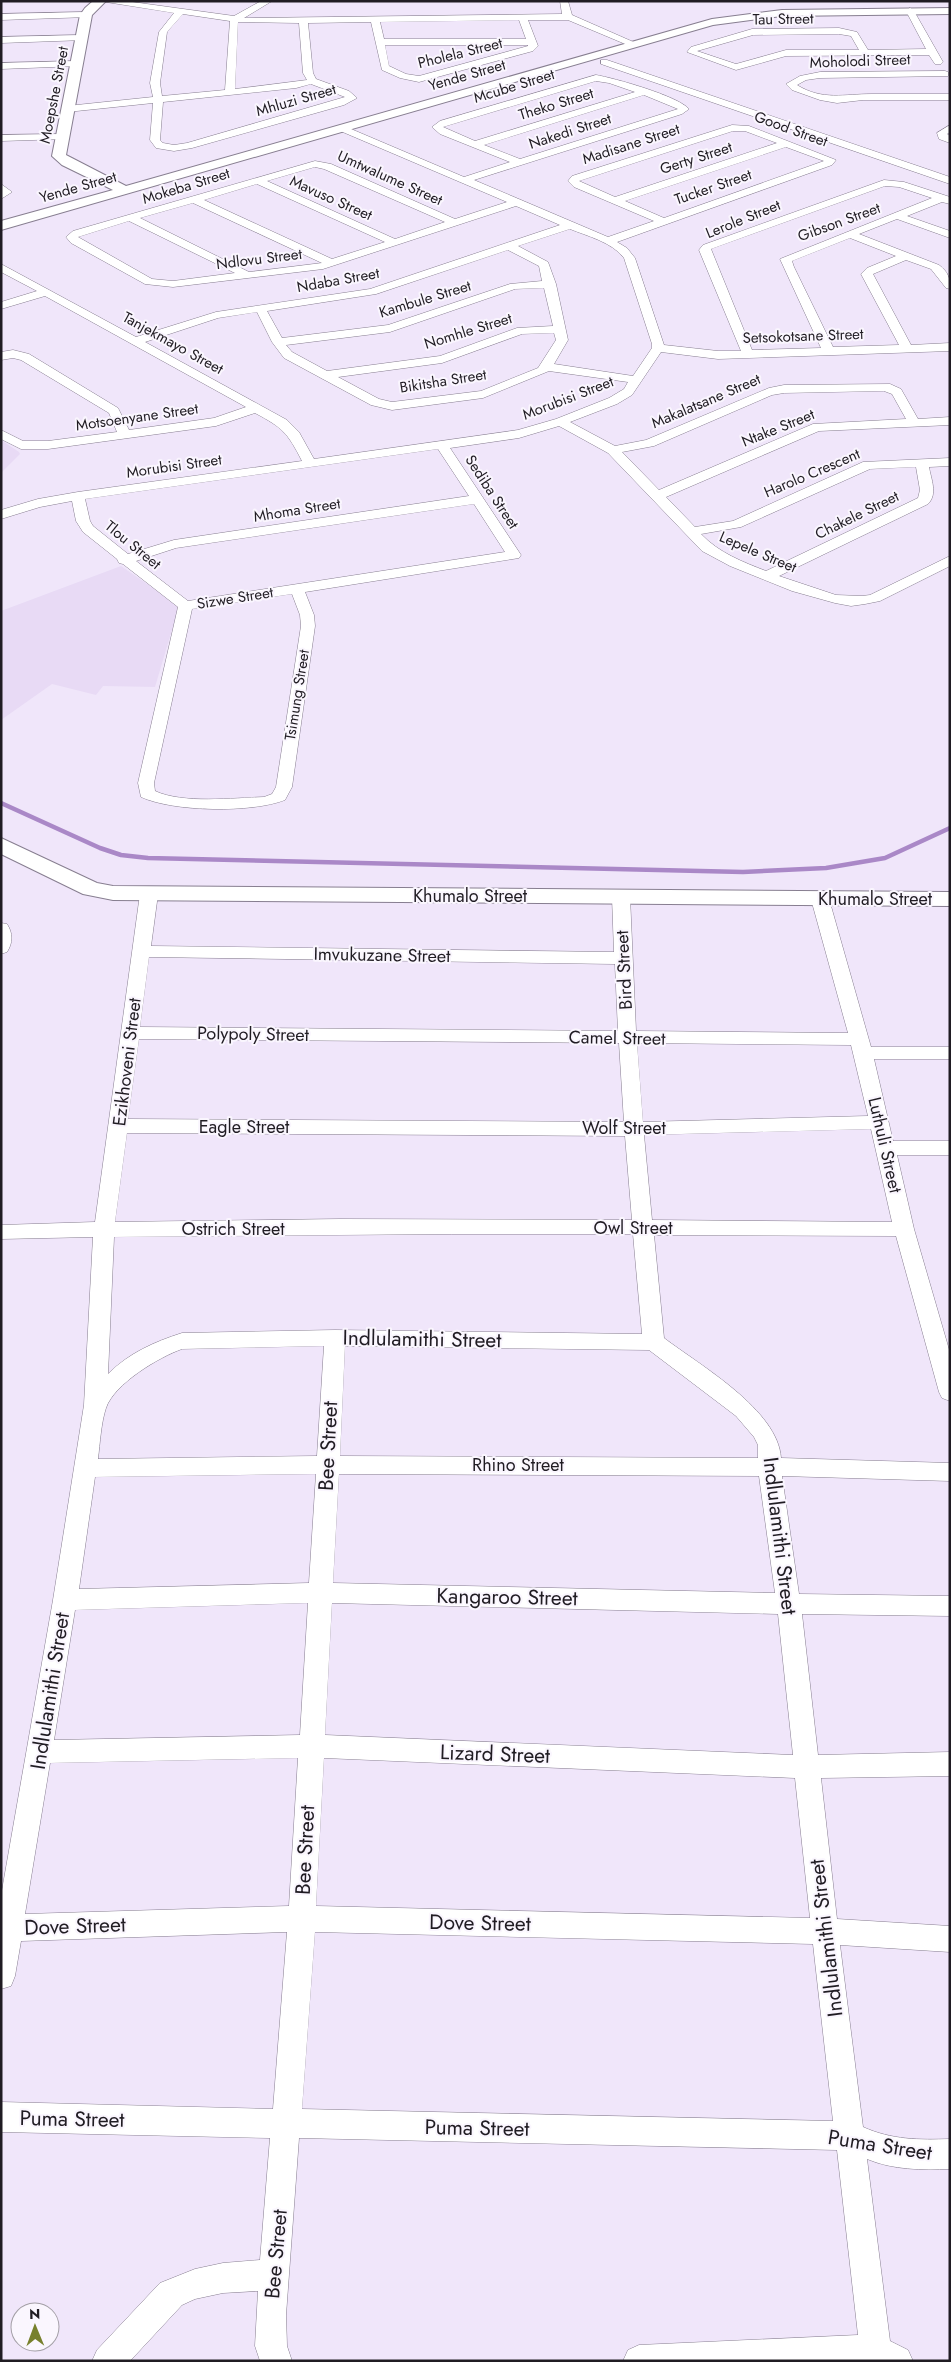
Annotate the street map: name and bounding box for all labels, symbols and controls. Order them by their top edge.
street label: Tau Street [752,7,814,31]
street label: Pholela Street [415,32,505,74]
street label: Moepshe Street [34,44,74,145]
street label: Moholodi Street [809,48,911,74]
street label: Yende Street [426,53,508,96]
street label: Mcube Street [471,63,558,109]
street label: Mhluzi Street [253,78,339,122]
street label: Theko Street [516,82,597,126]
street label: Good Street [751,106,831,153]
street label: Nakedi Street [526,107,615,155]
street label: Madisane Street [580,118,683,170]
street label: Gerty Street [657,136,735,180]
street label: Umtwalume Street [334,145,447,211]
street label: Mokeba Street [140,162,233,210]
street label: Tucker Street [671,163,755,210]
street label: Yende Street [37,165,119,208]
street label: Mavuso Street [286,170,376,226]
street label: Lerole Street [702,194,784,244]
street label: Gibson Street [795,197,884,247]
street label: Ndlovu Street [215,243,304,275]
street label: Ndaba Street [295,262,381,298]
street label: Kambule Street [376,274,474,323]
street label: Tanjekmayo Street [119,306,228,380]
street label: Nomhle Street [421,307,515,355]
street label: Setsokotsane Street [742,323,864,349]
street label: Bikitsha Street [398,363,488,399]
street label: Makalatsane Street [648,368,764,434]
street label: Morubisi Street [519,370,617,425]
street label: Motsoenyane Street [74,397,200,436]
street label: Ntake Street [738,403,818,453]
street label: Harolo Crescent [761,443,864,503]
street label: Morubisi Street [125,448,223,484]
street label: Sediba Street [460,451,524,534]
street label: Chakele Street [811,485,903,545]
street label: Mhoma Street [252,492,342,528]
street label: Tlou Street [100,515,166,575]
street label: Lepele Street [716,526,801,578]
street label: Sizwe Street [195,581,275,615]
street label: Tsimung Street [279,648,315,742]
street label: Khumalo Street [413,883,528,909]
street label: Khumalo Street [818,886,933,912]
street label: Bird Street [609,929,639,1010]
street label: Imvukuzane Street [313,941,451,969]
street label: Ezikhoveni Street [106,996,148,1128]
street label: Polypoly Street [197,1020,310,1048]
street label: Camel Street [568,1024,666,1052]
street label: Luthuli Street [861,1095,909,1196]
street label: Eagle Street [199,1114,290,1140]
street label: Wolf Street [582,1115,667,1141]
street label: Owl Street [593,1215,673,1241]
street label: Ostrich Street [181,1216,285,1242]
street label: Indlulamithi Street [342,1323,502,1355]
street label: Bee Street [311,1400,345,1492]
street label: Rhino Street [472,1452,565,1478]
street label: Indlulamithi Street [755,1455,805,1617]
street label: Kangaroo Street [436,1581,578,1613]
street label: Indlulamithi Street [23,1610,77,1772]
street label: Lizard Street [439,1737,551,1771]
street label: Bee Street [288,1804,322,1896]
street label: Indlulamithi Street [801,1857,851,2019]
street label: Dove Street [429,1907,531,1939]
street label: Dove Street [24,1909,126,1943]
street label: Puma Street [19,2103,125,2135]
street label: Puma Street [424,2112,530,2144]
street label: Puma Street [826,2122,934,2168]
street label: Bee Street [257,2208,295,2300]
north arrow [10,2302,60,2352]
text: N [29,2304,41,2324]

